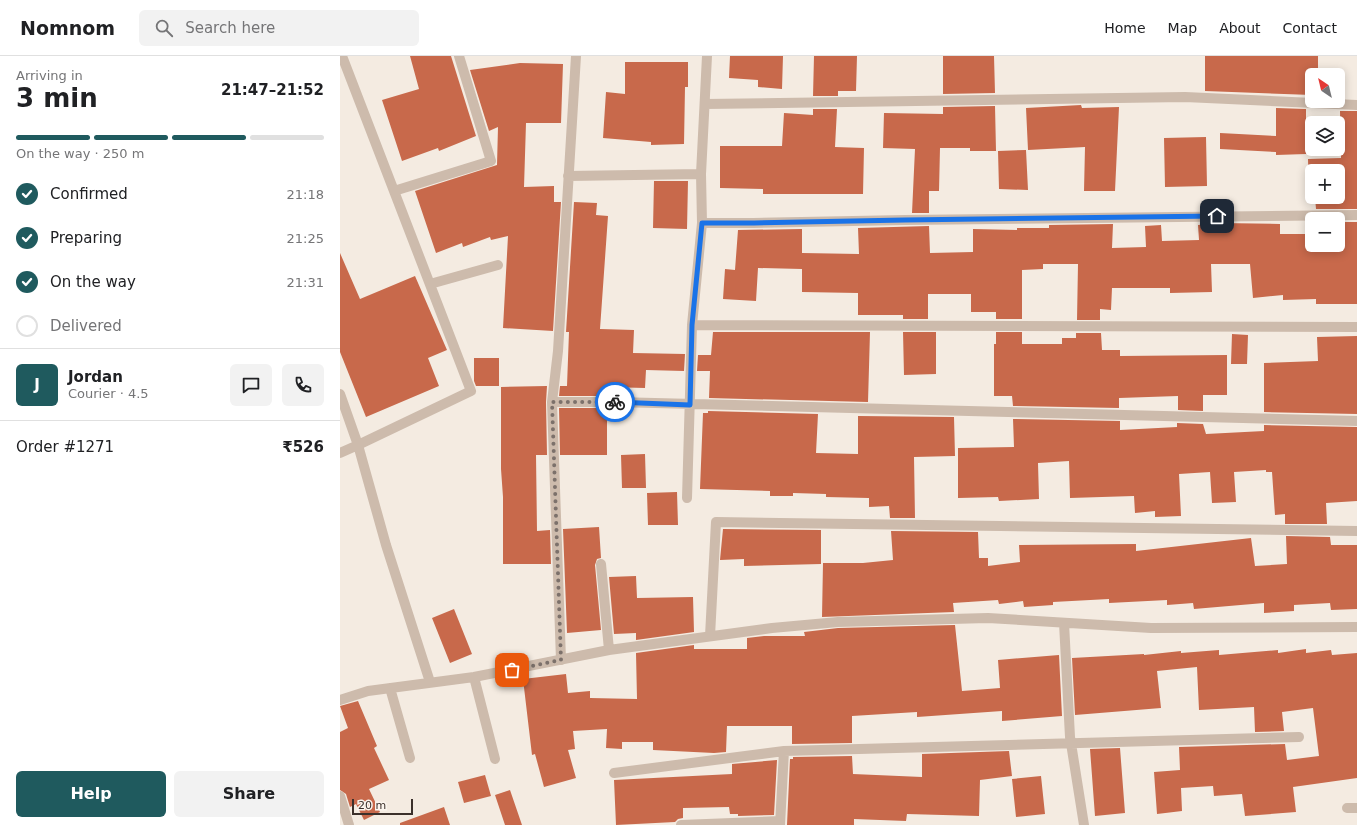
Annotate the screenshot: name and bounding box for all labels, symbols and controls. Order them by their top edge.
search box [139,10,419,46]
text: Nomnom [20,17,115,39]
icon: search [153,17,175,39]
text: Search here [185,19,275,37]
text: Home [1104,20,1146,36]
text: Map [1168,20,1197,36]
text: About [1219,20,1261,36]
text: Contact [1283,20,1337,36]
text: Arriving in [16,68,83,83]
north arrow [1305,68,1345,108]
map controls [1305,68,1345,252]
text: 21:47–21:52 [221,81,324,99]
text: 3 min [16,83,98,113]
button: layers [1305,116,1345,156]
text: On the way · 250 m [16,146,144,161]
button: + [1305,164,1345,204]
icon: check [16,183,38,205]
text: Confirmed [50,185,128,203]
text: 21:18 [287,187,324,202]
pin [1200,199,1234,233]
icon: home [1206,205,1228,227]
button: − [1305,212,1345,252]
icon: check [16,227,38,249]
text: Preparing [50,229,122,247]
text: 21:25 [287,231,324,246]
icon: check [16,271,38,293]
text: On the way [50,273,136,291]
text: 21:31 [287,275,324,290]
text: Delivered [50,317,122,335]
button: chat [230,364,272,406]
button: phone [282,364,324,406]
text: Jordan [68,368,123,386]
text: J [34,376,40,394]
courier [595,382,635,422]
text: Courier · 4.5 [68,386,149,401]
icon: bike [604,391,626,413]
text: Order #1271 [16,438,114,456]
text: ₹526 [282,438,324,456]
pin [495,653,529,687]
icon: bag [501,659,523,681]
button: Help [16,771,166,817]
button: Share [174,771,324,817]
scale bar [352,797,413,816]
text: 20 m [358,799,386,812]

